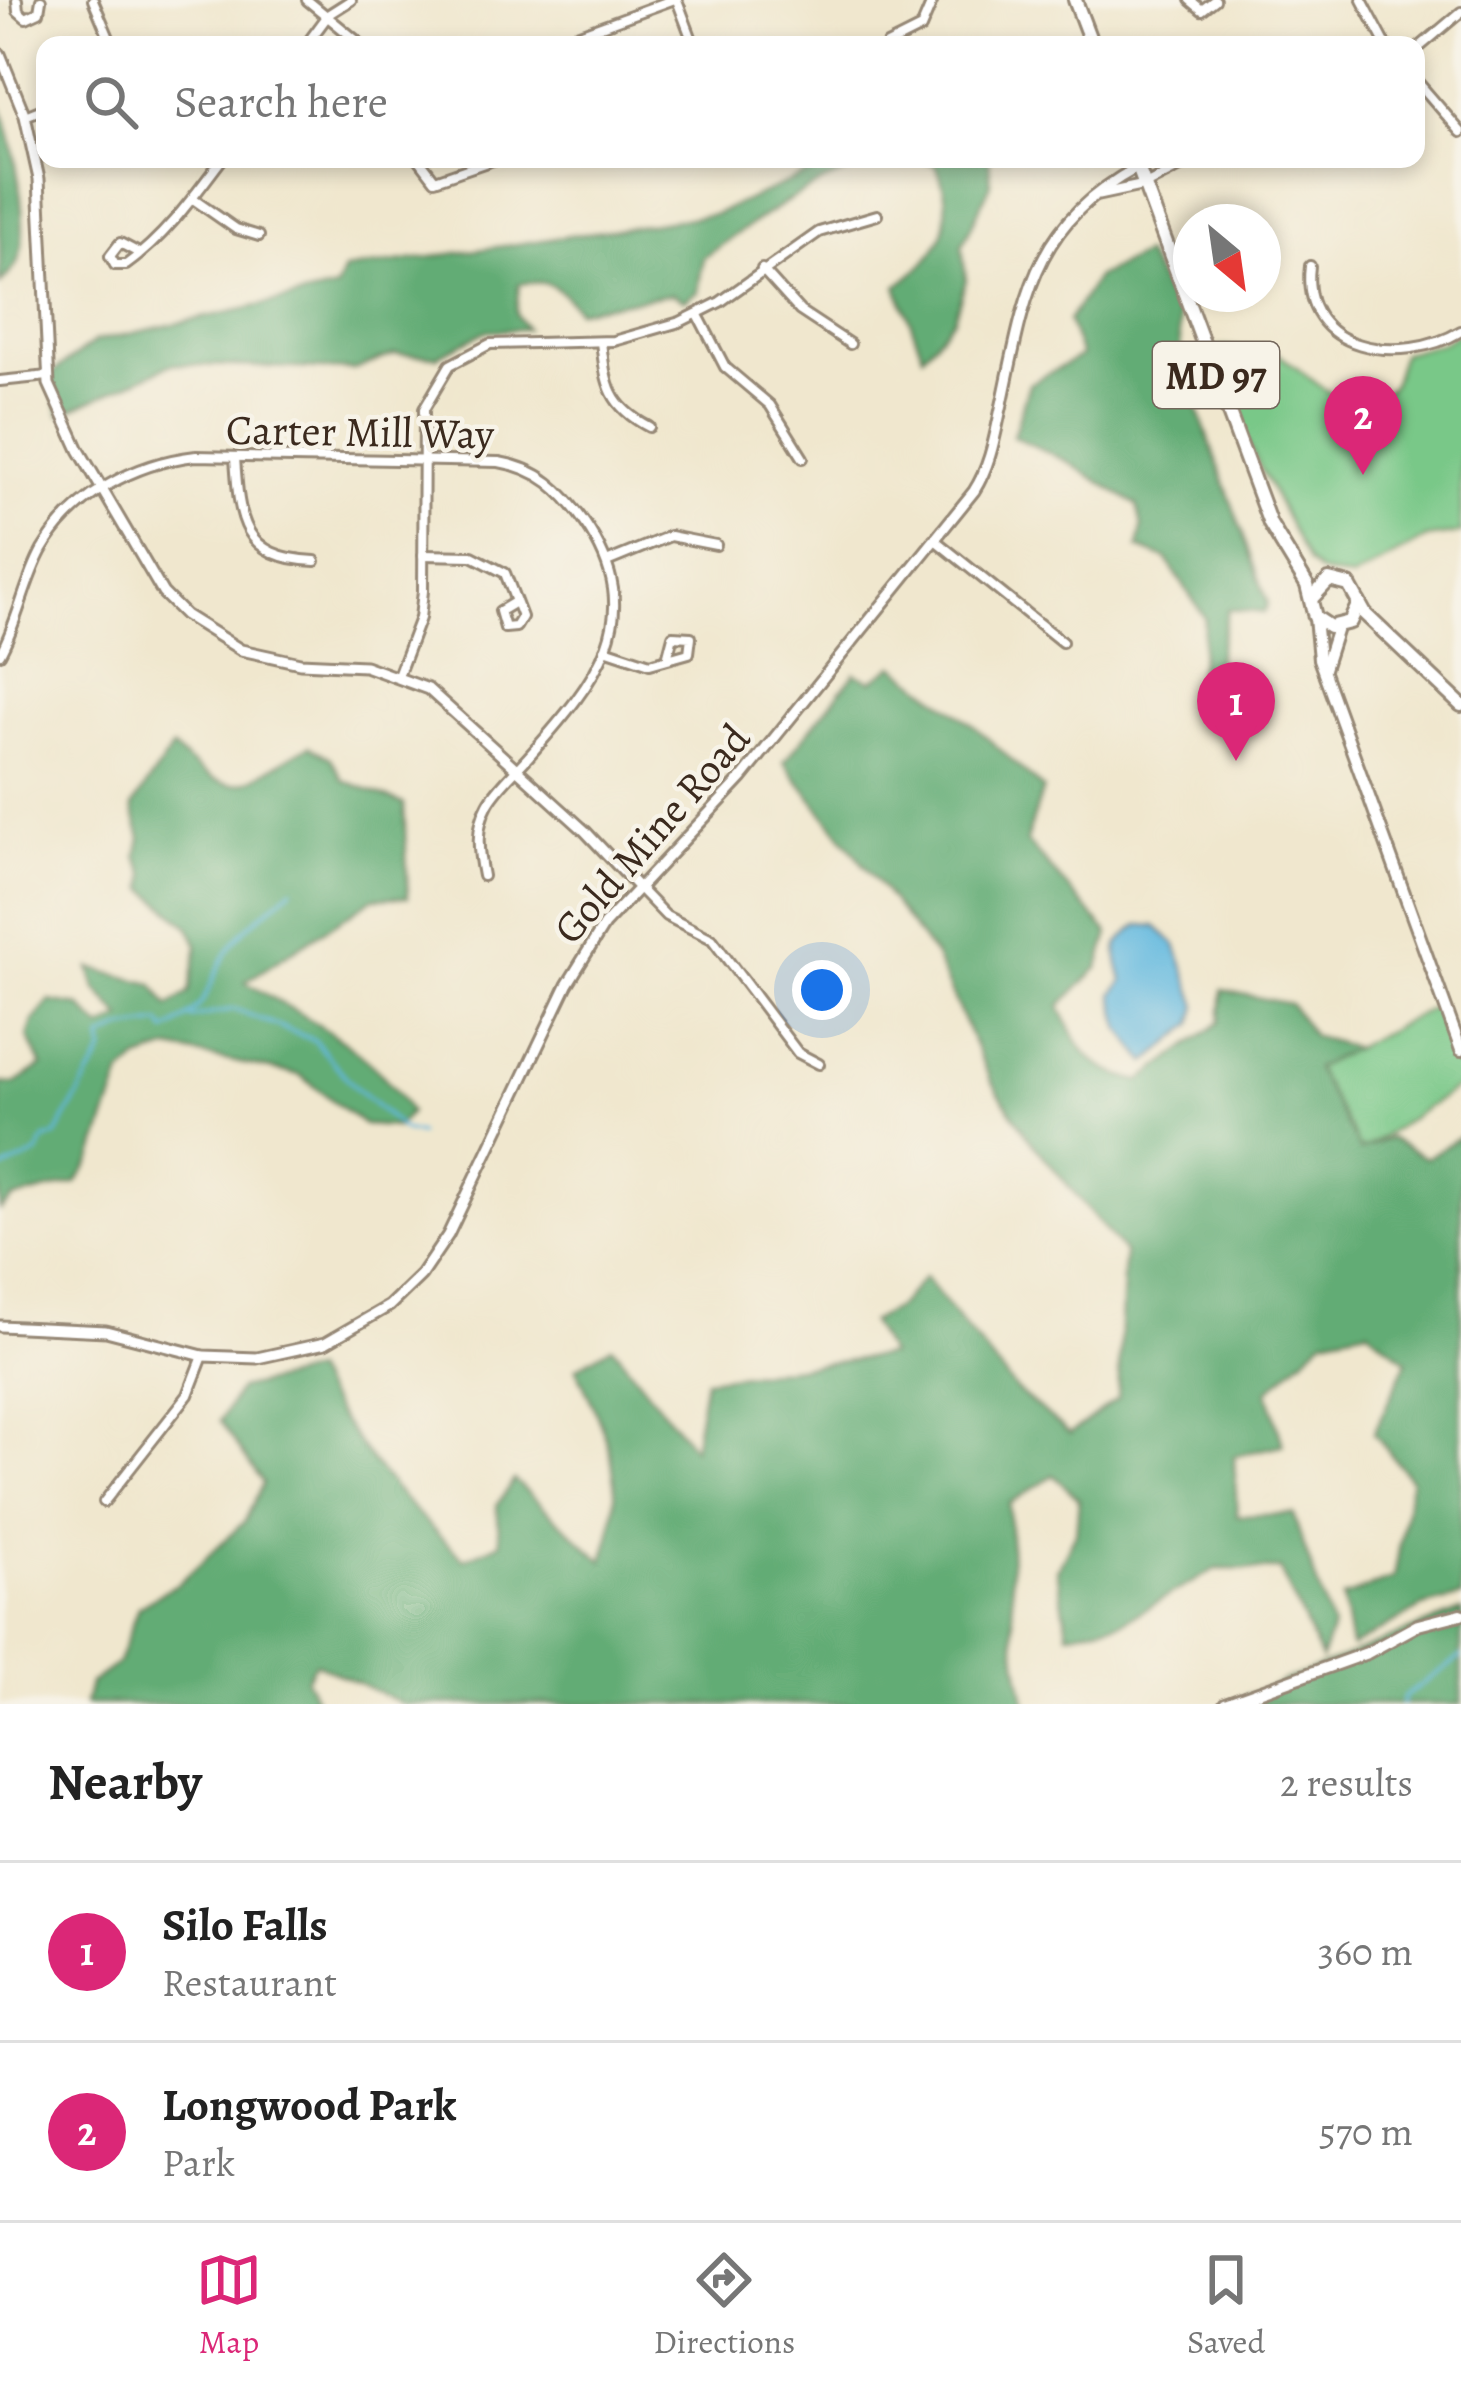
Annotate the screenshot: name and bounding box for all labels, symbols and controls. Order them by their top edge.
search box [36,36,1425,168]
icon: search [78,69,144,135]
text: Search here [174,71,388,133]
north arrow [1173,204,1281,312]
road number: MD 97 [1153,342,1279,408]
pin: 2 [1324,376,1402,475]
street label: Carter Mill Way [225,401,496,462]
pin: 1 [1197,662,1275,761]
street label: Gold Mine Road [540,711,763,955]
your location [792,960,852,1020]
text: Nearby [48,1747,202,1817]
text: 2 results [1280,1756,1413,1809]
text: Silo Falls [162,1894,328,1956]
text: 1 [80,1925,94,1978]
text: 360 m [1318,1925,1413,1978]
text: Restaurant [162,1956,337,2009]
text: Longwood Park [162,2074,456,2136]
text: 2 [78,2105,96,2158]
text: 570 m [1319,2105,1413,2158]
text: Park [162,2136,235,2189]
tab: Map [196,2247,262,2364]
tab: Directions [654,2247,795,2364]
tab: Saved [1187,2247,1265,2364]

